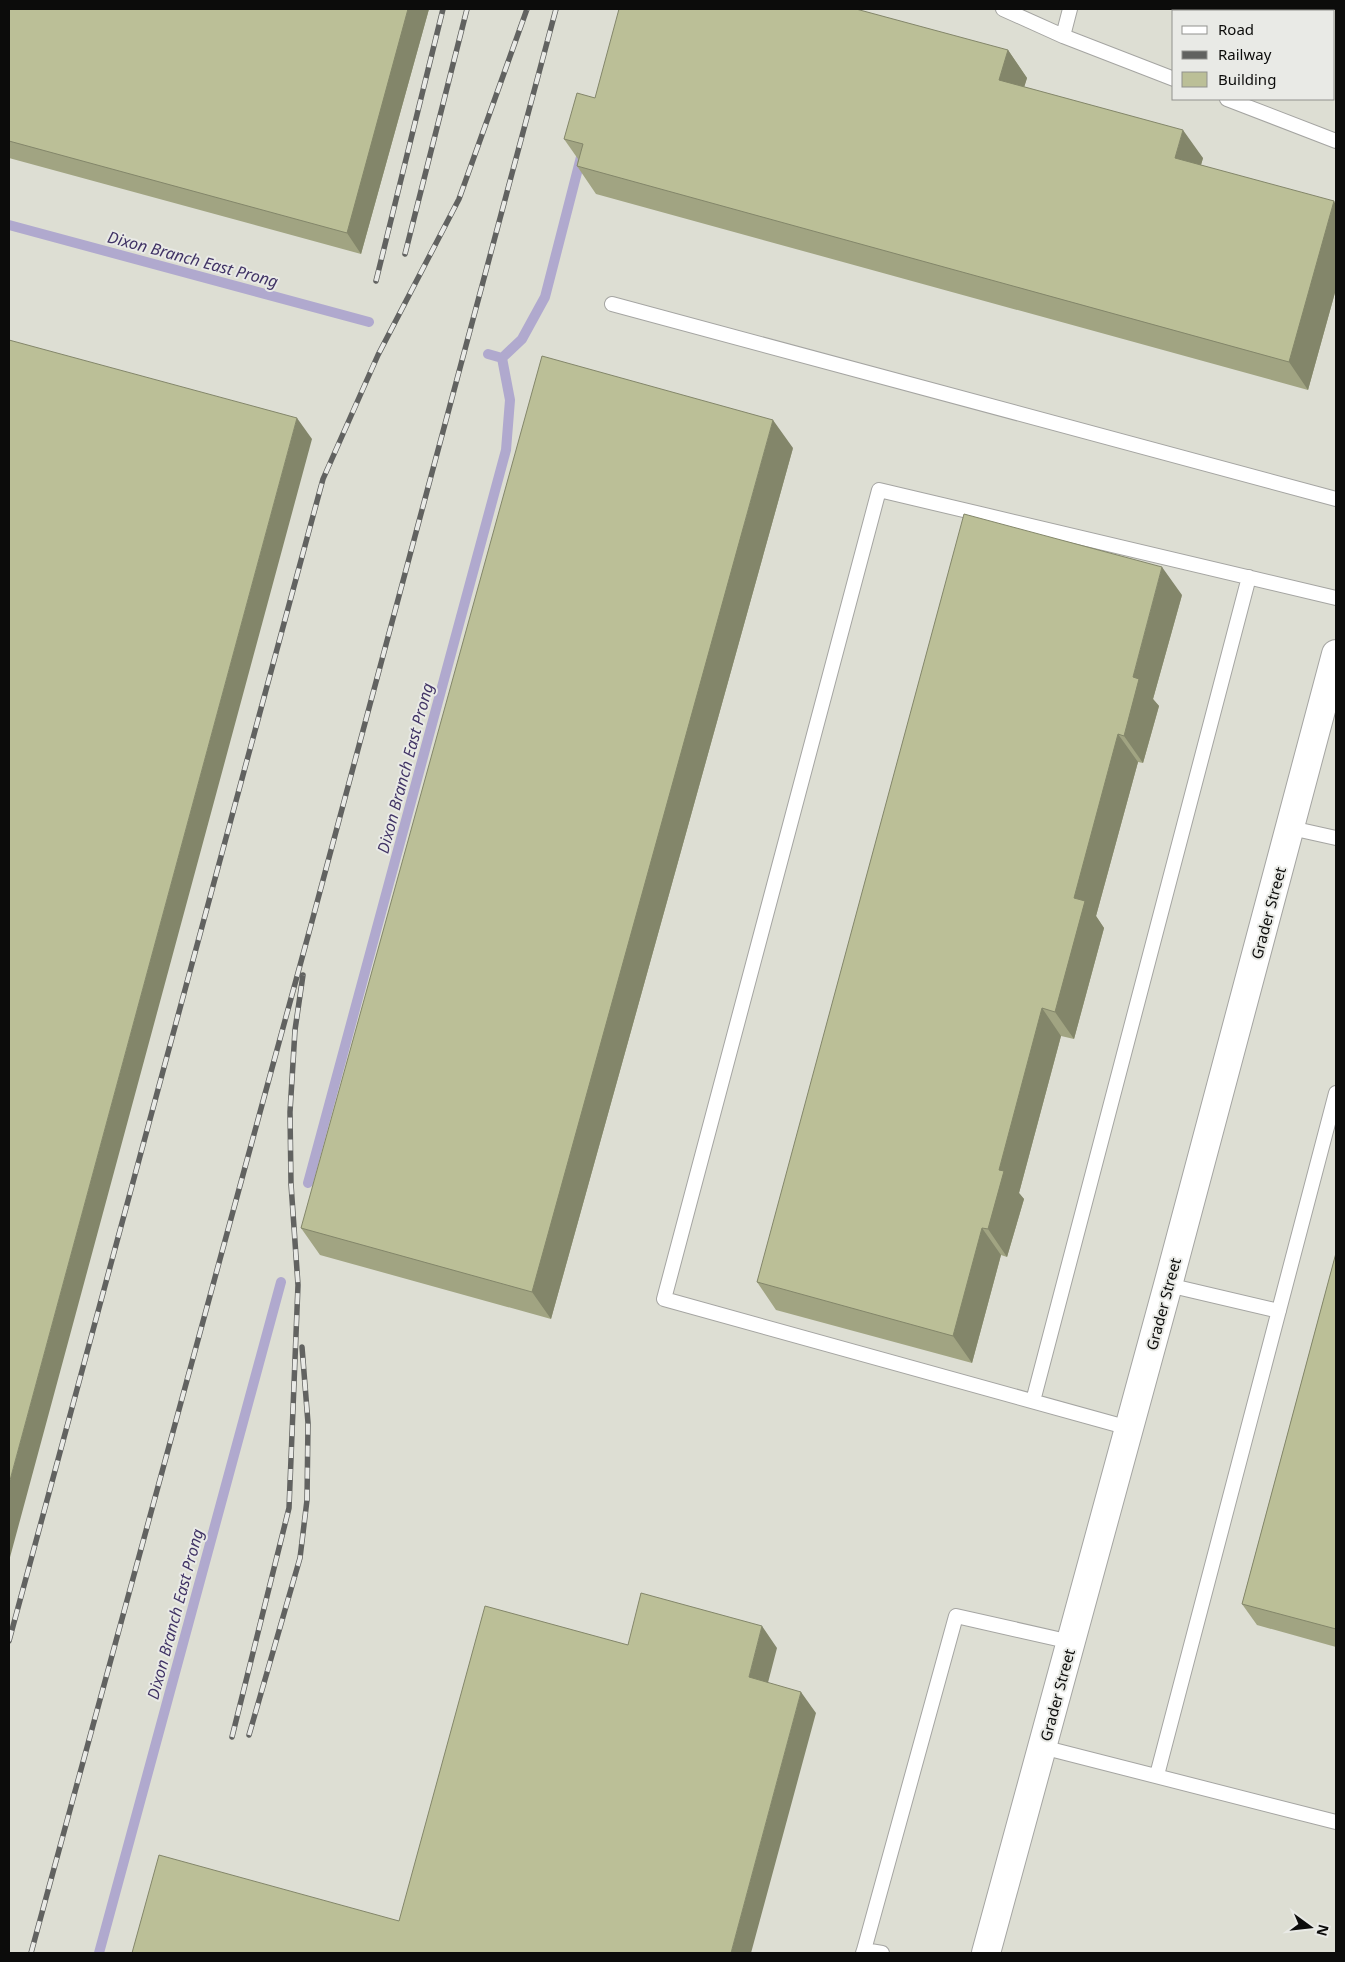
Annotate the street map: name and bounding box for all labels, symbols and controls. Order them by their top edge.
legend [1172,10,1335,100]
text: Road [1218,19,1254,39]
text: Railway [1218,44,1272,64]
text: Building [1218,69,1276,89]
water label: Dixon Branch East Prong [105,226,281,292]
water label: Dixon Branch East Prong [372,680,438,856]
street label: Grader Street [1246,864,1290,961]
street label: Grader Street [1141,1255,1185,1352]
water label: Dixon Branch East Prong [142,1526,208,1702]
street label: Grader Street [1035,1646,1079,1743]
north arrow [1285,1902,1335,1952]
text: N [1312,1923,1334,1938]

